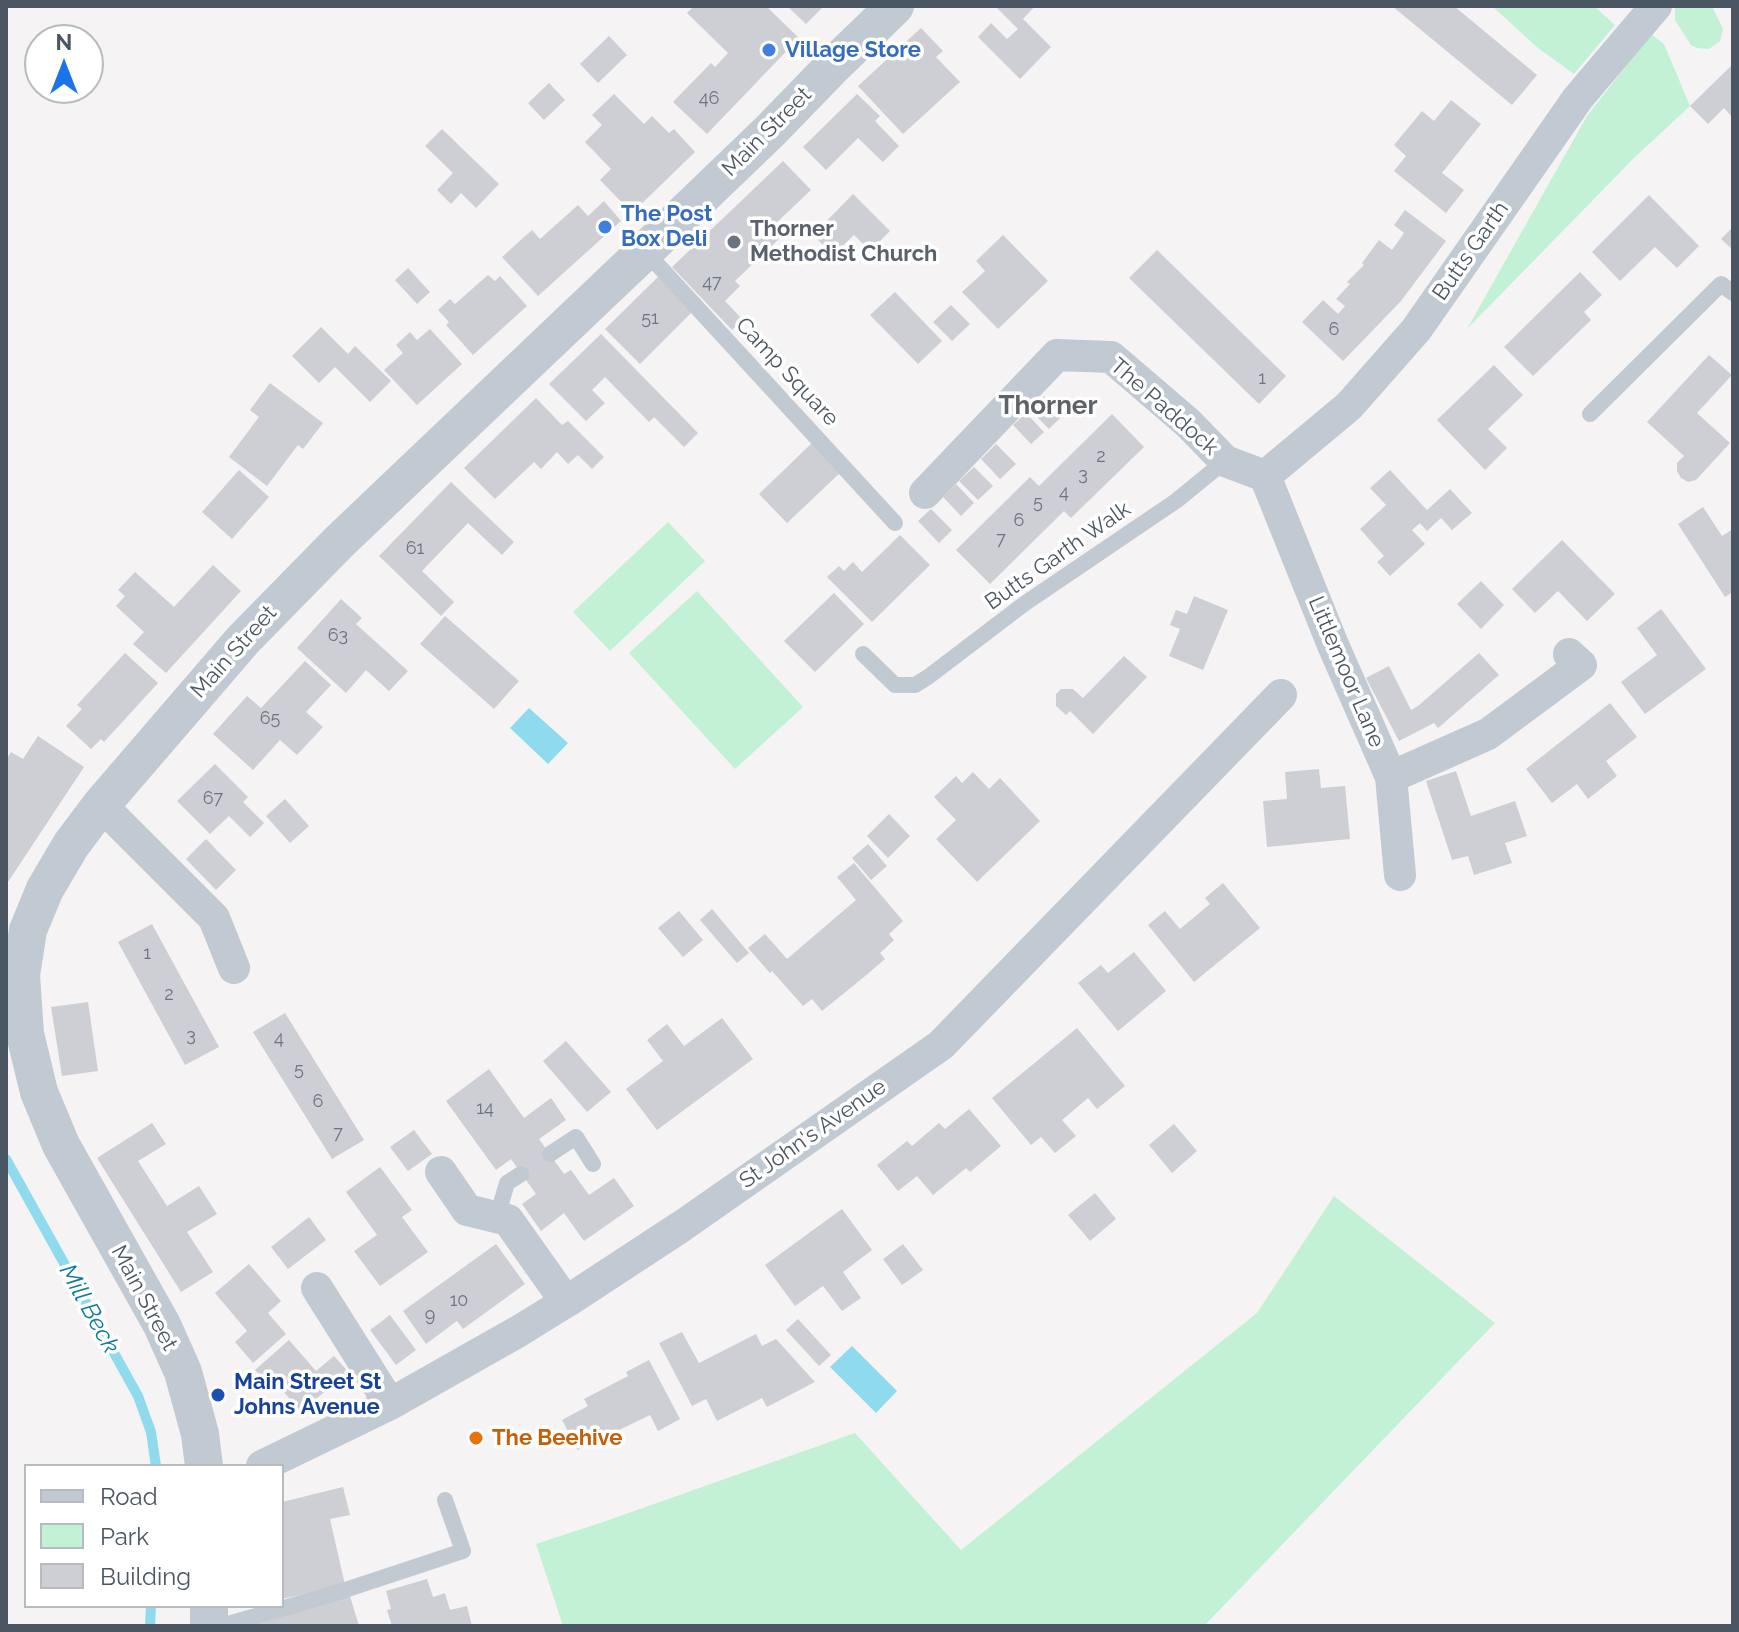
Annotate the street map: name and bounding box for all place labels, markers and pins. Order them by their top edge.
place label: Village Store [785,37,921,63]
marker: Village Store [760,41,778,59]
place label: The Post Box Deli [621,201,712,252]
place label: Thorner Methodist Church [750,216,937,268]
marker: The Post Box Deli [596,218,614,236]
marker: Thorner Methodist Church [725,233,743,251]
place label: Main Street St Johns Avenue [234,1369,381,1420]
marker: Main Street St Johns Avenue [209,1386,227,1404]
place label: The Beehive [492,1425,622,1451]
marker: The Beehive [467,1429,485,1447]

